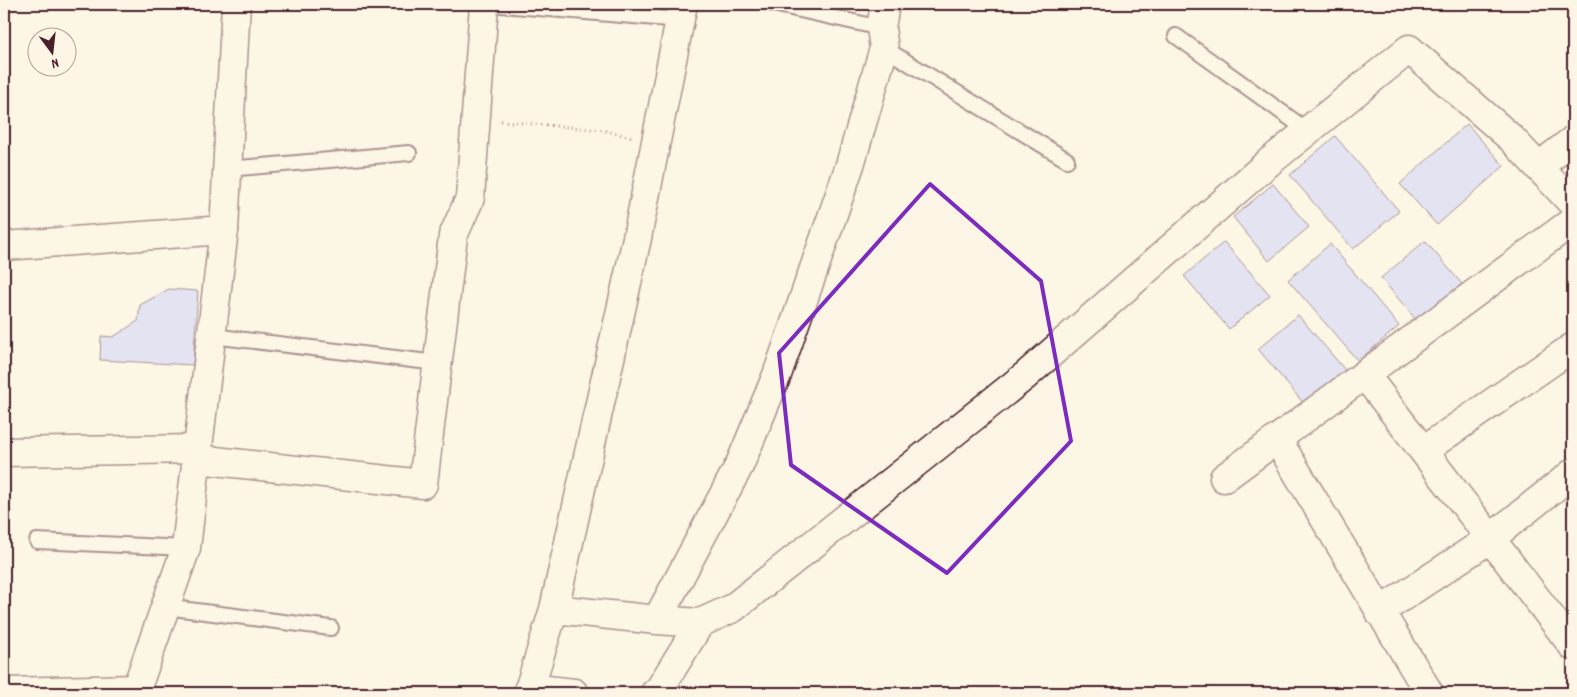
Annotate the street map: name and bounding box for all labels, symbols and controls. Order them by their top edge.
north arrow [28,28,78,78]
text: N [49,52,61,73]

